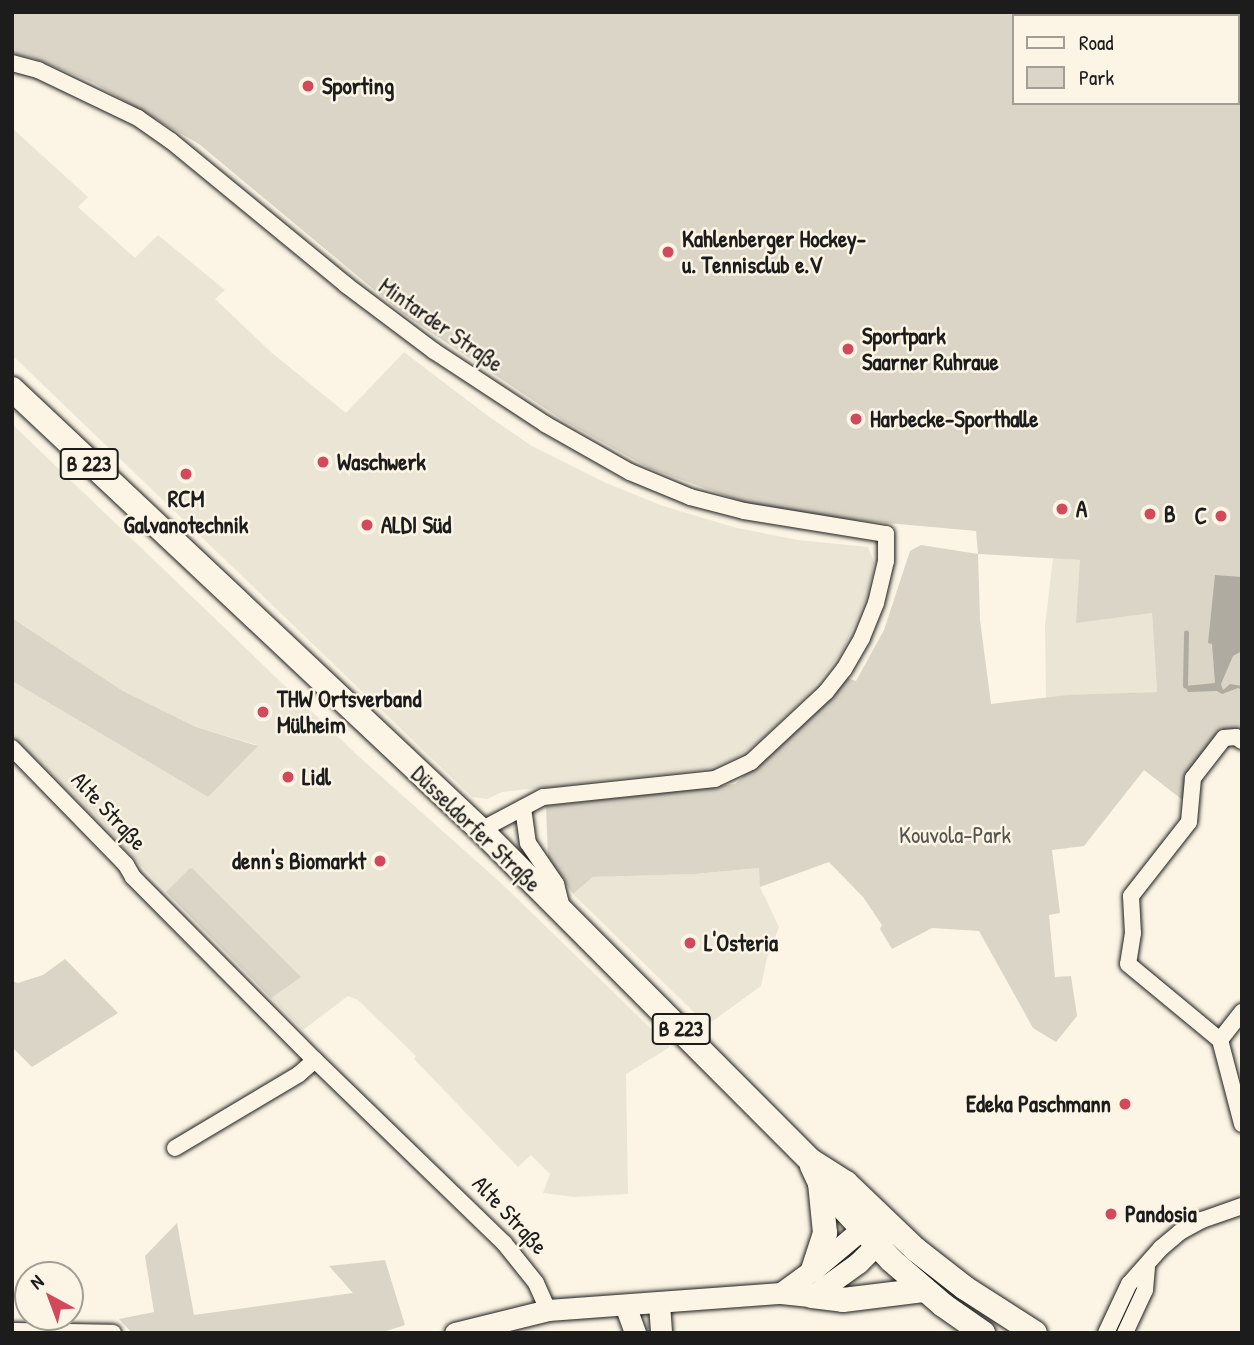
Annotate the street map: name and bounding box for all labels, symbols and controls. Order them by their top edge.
legend [1012,14,1240,105]
text: Road [1079,28,1113,57]
text: Park [1079,63,1114,92]
place label: Sporting [322,72,394,100]
marker: Sporting [300,78,316,94]
place label: Kahlenberger Hockey- u. Tennisclub e.V [682,225,866,279]
marker: Kahlenberger Hockey- u. Tennisclub e.V [660,244,676,260]
street label: Mintarder Straße [374,272,508,378]
place label: Sportpark Saarner Ruhraue [862,322,999,376]
marker: Sportpark Saarner Ruhraue [840,341,856,357]
place label: Harbecke-Sporthalle [870,405,1038,433]
marker: Harbecke-Sporthalle [848,411,864,427]
road number: B 223 [59,447,119,482]
place label: Waschwerk [337,448,426,476]
marker: Waschwerk [315,454,331,470]
marker: RCM Galvanotechnik [178,466,194,482]
place label: RCM Galvanotechnik [124,485,248,539]
place label: A [1076,495,1087,523]
place label: B [1164,500,1176,528]
marker: A [1054,501,1070,517]
place label: C [1194,502,1207,530]
marker: B [1142,506,1158,522]
marker: C [1213,508,1229,524]
place label: ALDI Süd [381,511,451,539]
marker: ALDI Süd [359,517,375,533]
place label: THW Ortsverband Mülheim [277,685,421,739]
marker: THW Ortsverband Mülheim [255,704,271,720]
street label: Düsseldorfer Straße [405,760,547,898]
place label: Lidl [302,763,331,791]
street label: Alte Straße [66,766,152,856]
marker: Lidl [280,769,296,785]
park label: Kouvola-Park [899,821,1011,849]
place label: denn's Biomarkt [232,847,366,875]
marker: denn's Biomarkt [372,853,388,869]
place label: L'Osteria [704,929,778,957]
marker: L'Osteria [682,935,698,951]
road number: B 223 [651,1012,711,1046]
place label: Edeka Paschmann [966,1090,1111,1118]
marker: Edeka Paschmann [1117,1096,1133,1112]
street label: Alte Straße [467,1170,553,1260]
place label: Pandosia [1125,1200,1197,1228]
marker: Pandosia [1103,1206,1119,1222]
north arrow [14,1261,84,1331]
text: N [24,1269,49,1295]

